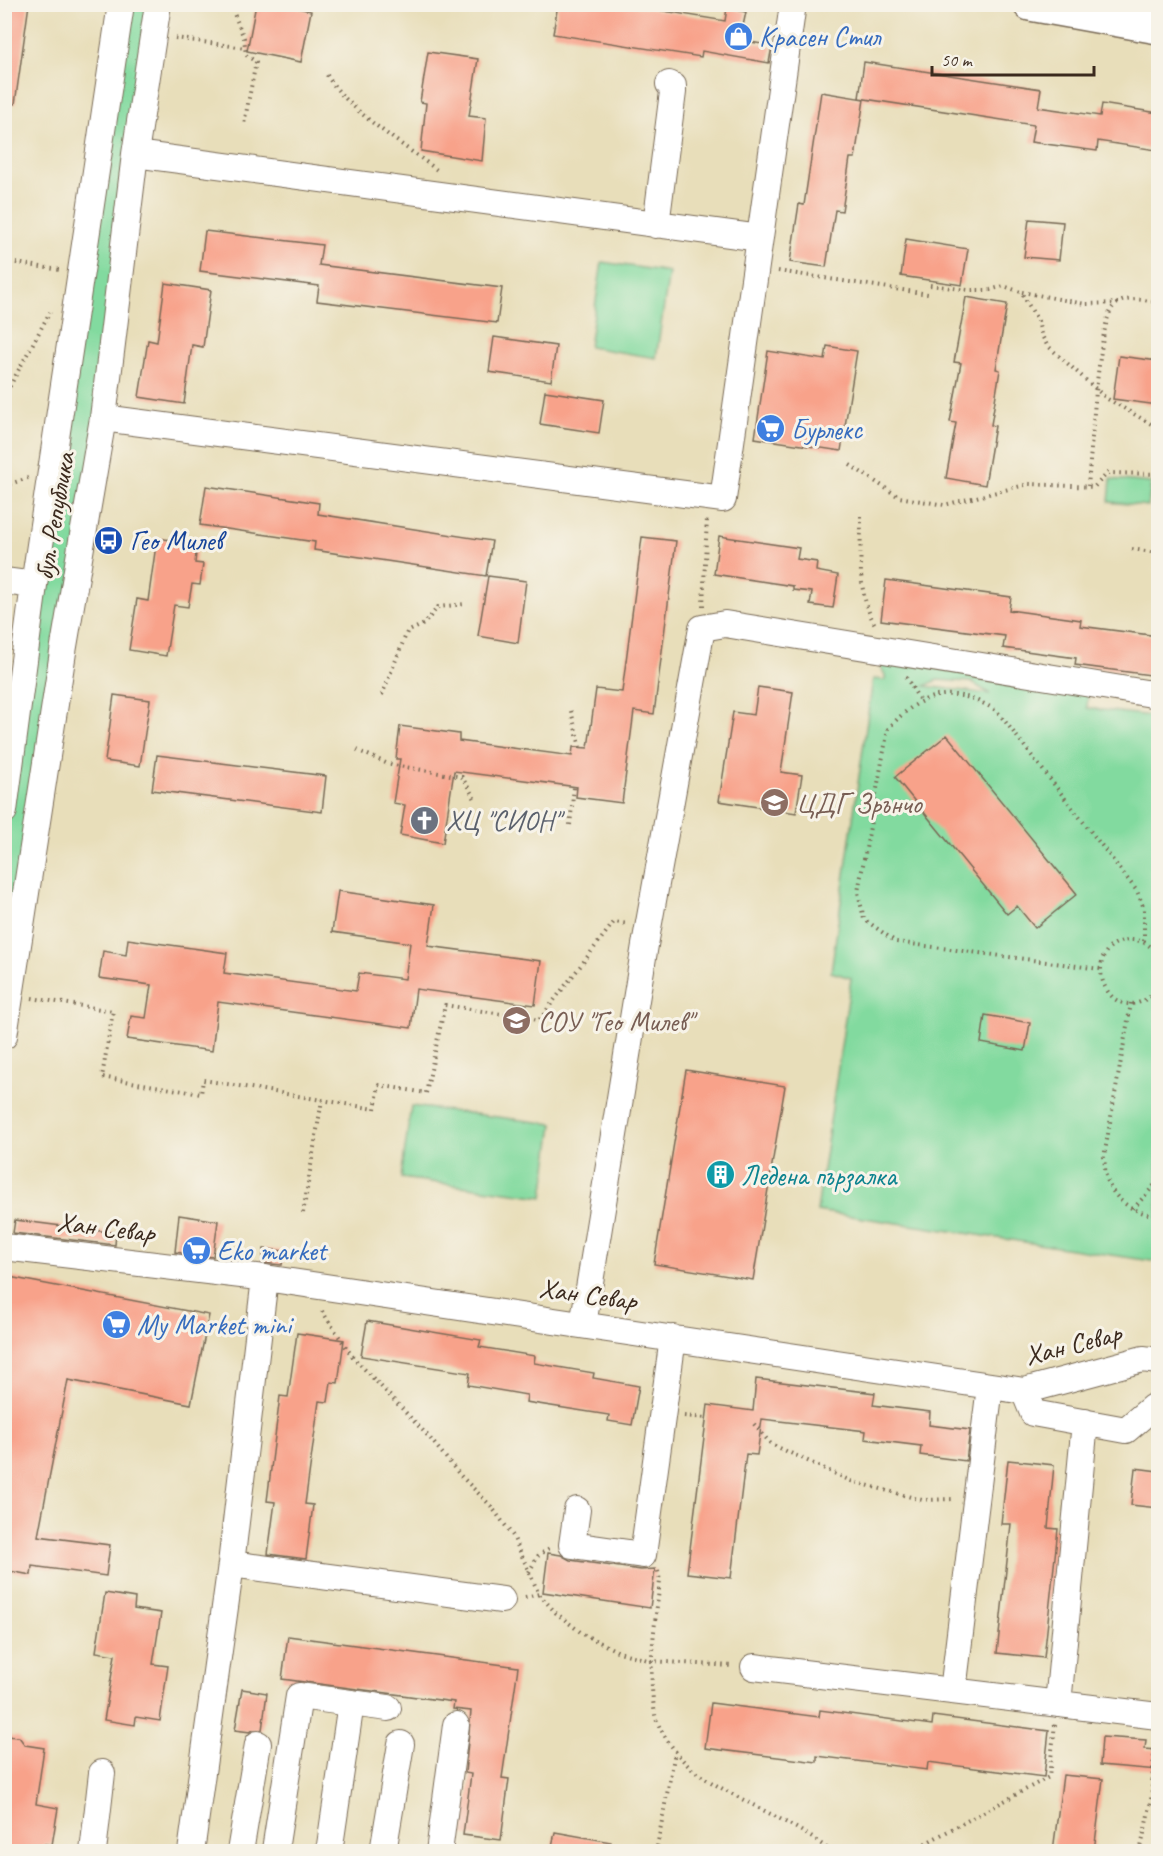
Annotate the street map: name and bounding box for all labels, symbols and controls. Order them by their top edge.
place label: Красен Стил [759,19,882,54]
shop icon: Красен Стил [722,20,754,52]
scale bar [932,39,1094,77]
text: 50 m [941,49,974,71]
place label: Бурлекс [791,412,864,447]
supermarket icon: Бурлекс [754,413,786,445]
street label: бул. Република [26,448,83,583]
place label: Гео Милев [130,523,227,558]
bus stop icon: Гео Милев [93,524,125,556]
place label: ЦДГ Зрънчо [796,786,924,821]
school or university icon: ЦДГ Зрънчо [759,787,791,819]
place label: ХЦ "СИОН" [446,803,565,838]
church icon: ХЦ "СИОН" [409,804,441,836]
place label: СОУ "Гео Милев" [538,1004,698,1039]
school or university icon: СОУ "Гео Милев" [501,1005,533,1037]
place label: Ледена пързалка [741,1158,898,1193]
building icon: Ледена пързалка [704,1159,736,1191]
street label: Хан Севар [55,1204,159,1251]
place label: Eko market [217,1233,329,1268]
supermarket icon: Eko market [180,1234,212,1266]
street label: Хан Севар [537,1270,641,1318]
place label: My Market mini [137,1307,295,1342]
supermarket icon: My Market mini [100,1308,132,1340]
street label: Хан Севар [1021,1315,1127,1373]

